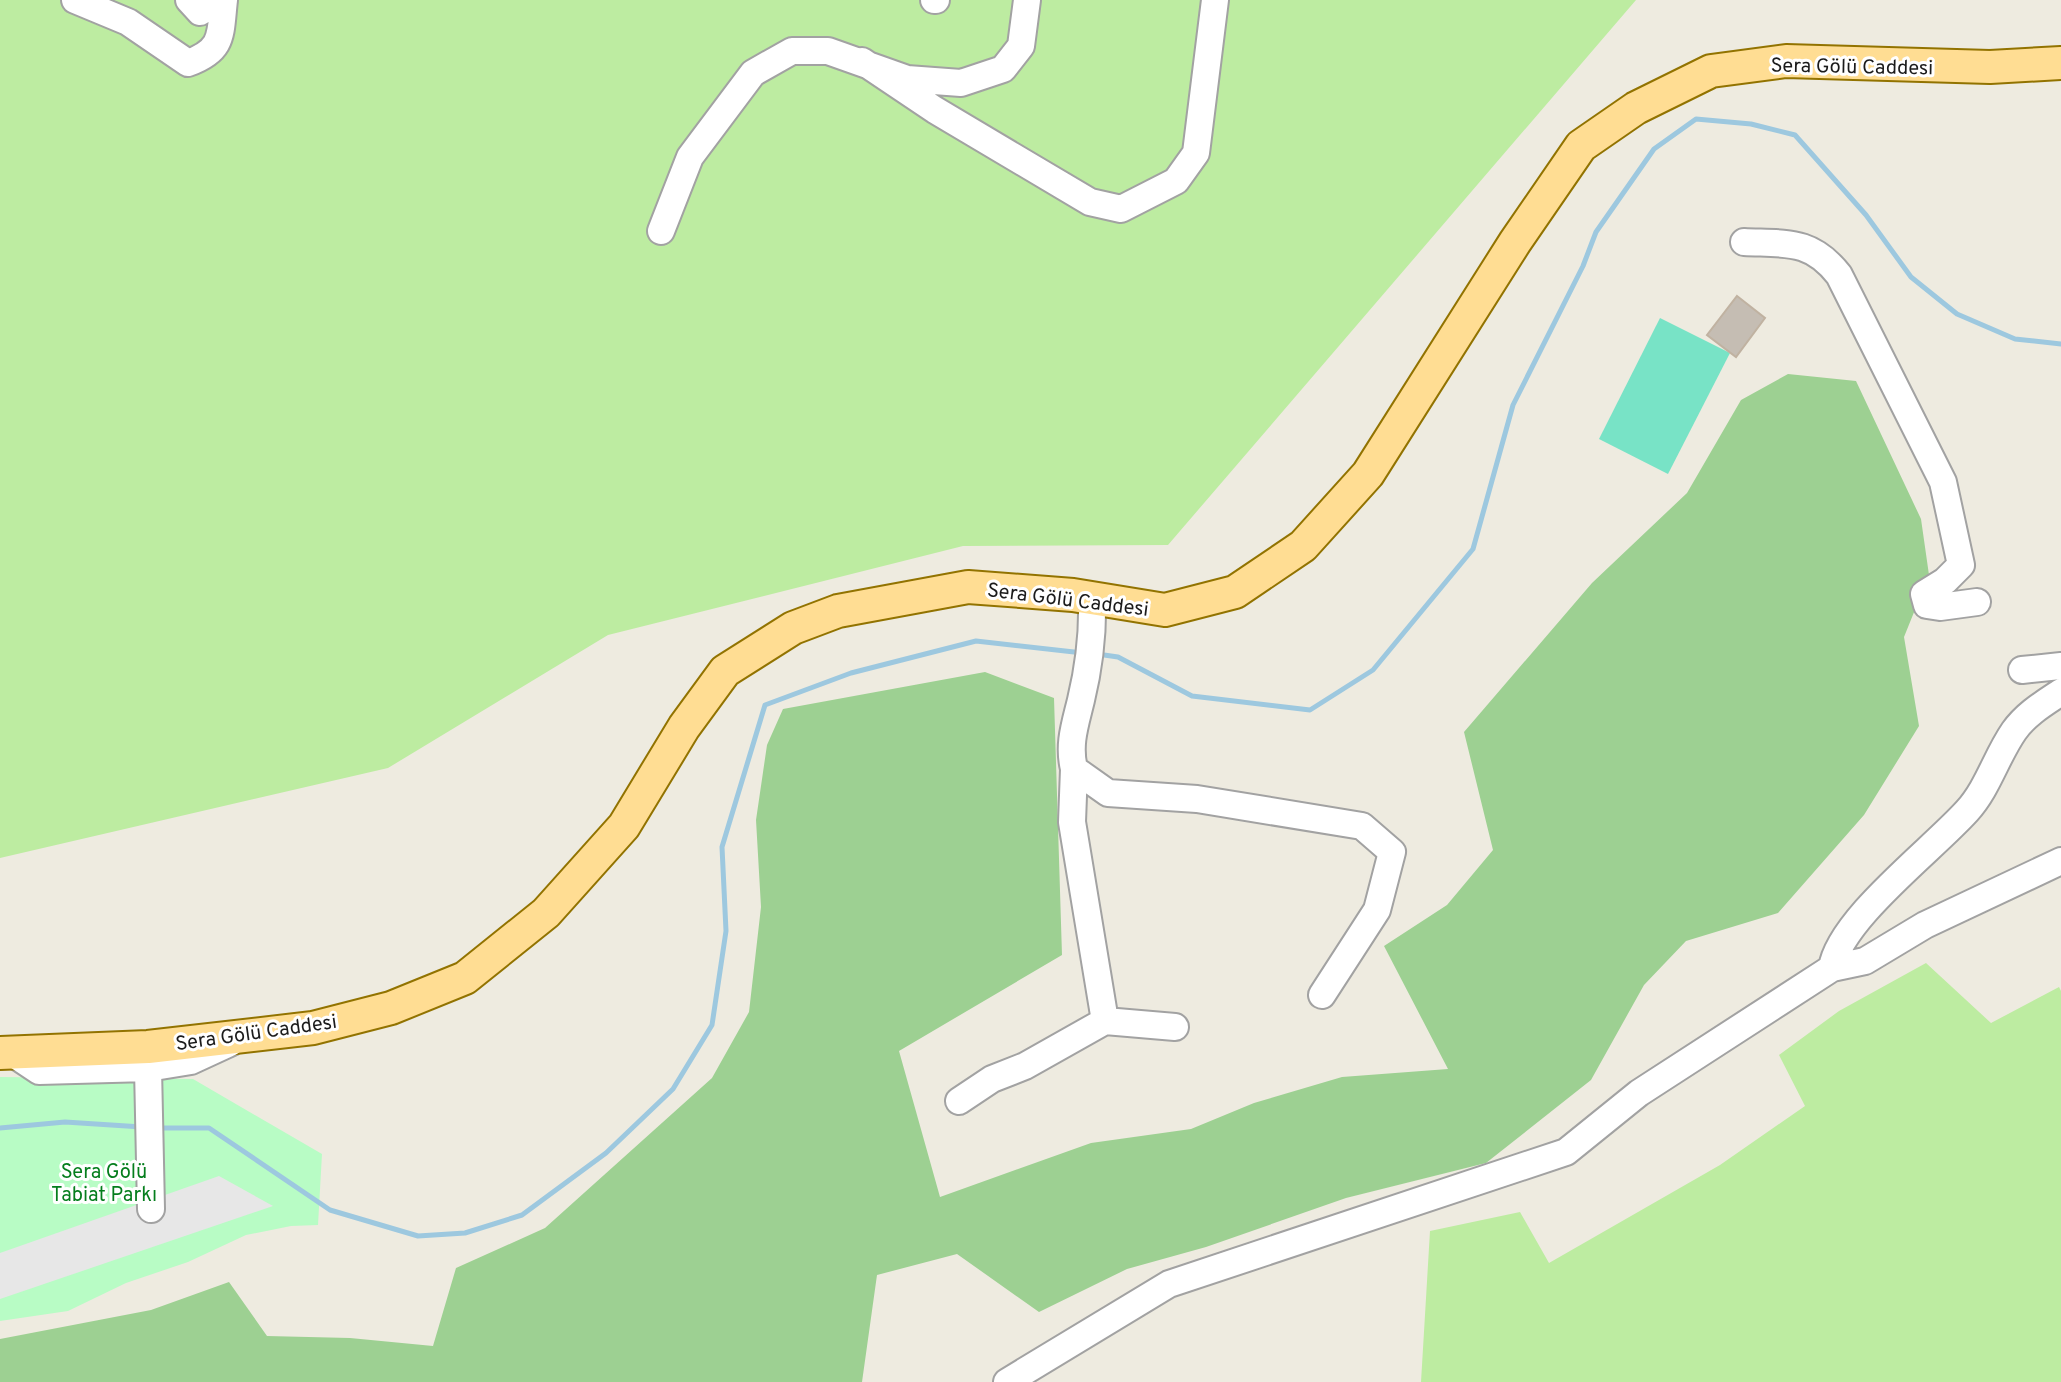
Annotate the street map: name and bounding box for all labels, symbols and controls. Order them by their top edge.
street label: Sera Gölü Caddesi [1770,54,1933,82]
street label: Sera Gölü Caddesi [985,578,1150,624]
street label: Sera Gölü Caddesi [174,1010,339,1058]
park label: Sera Gölü Tabiat Parkı [51,1160,157,1209]

